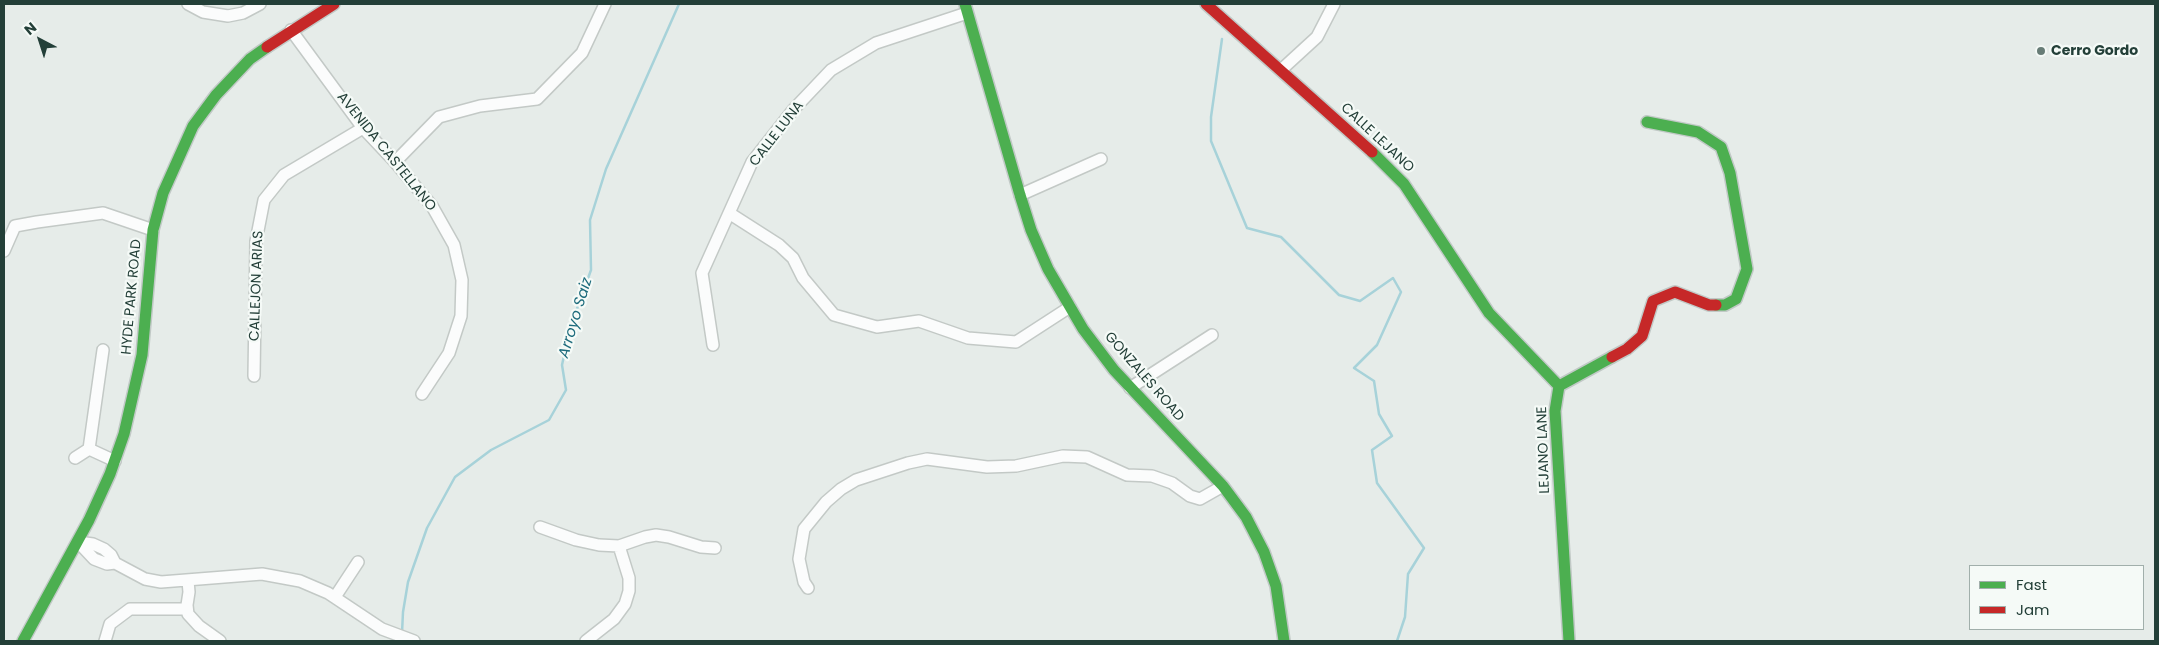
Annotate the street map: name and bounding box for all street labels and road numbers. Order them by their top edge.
street label: AVENIDA CASTELLANO [333,89,439,215]
street label: CALLE LUNA [746,98,808,170]
street label: CALLE LEJANO [1337,100,1417,176]
street label: CALLEJON ARIAS [247,230,267,342]
street label: HYDE PARK ROAD [119,239,145,355]
street label: GONZALES ROAD [1101,329,1187,425]
street label: LEJANO LANE [1534,406,1554,494]

